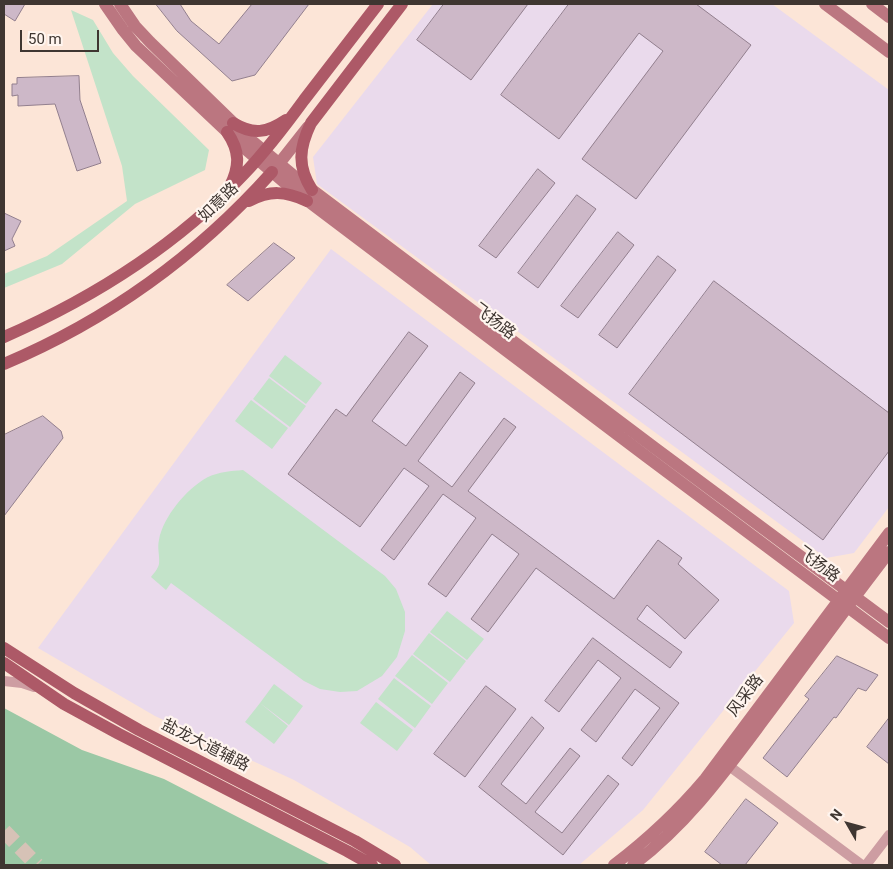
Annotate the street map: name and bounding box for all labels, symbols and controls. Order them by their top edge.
scale bar [22,20,101,52]
text: 50 m [28,30,62,48]
street label: 如意路 [195,179,243,227]
street label: 飞扬路 [469,300,519,344]
street label: 飞扬路 [793,543,843,587]
street label: 风采路 [724,671,768,721]
street label: 盐龙大道辅路 [158,716,252,776]
north arrow [823,799,873,849]
text: N [827,806,846,824]

